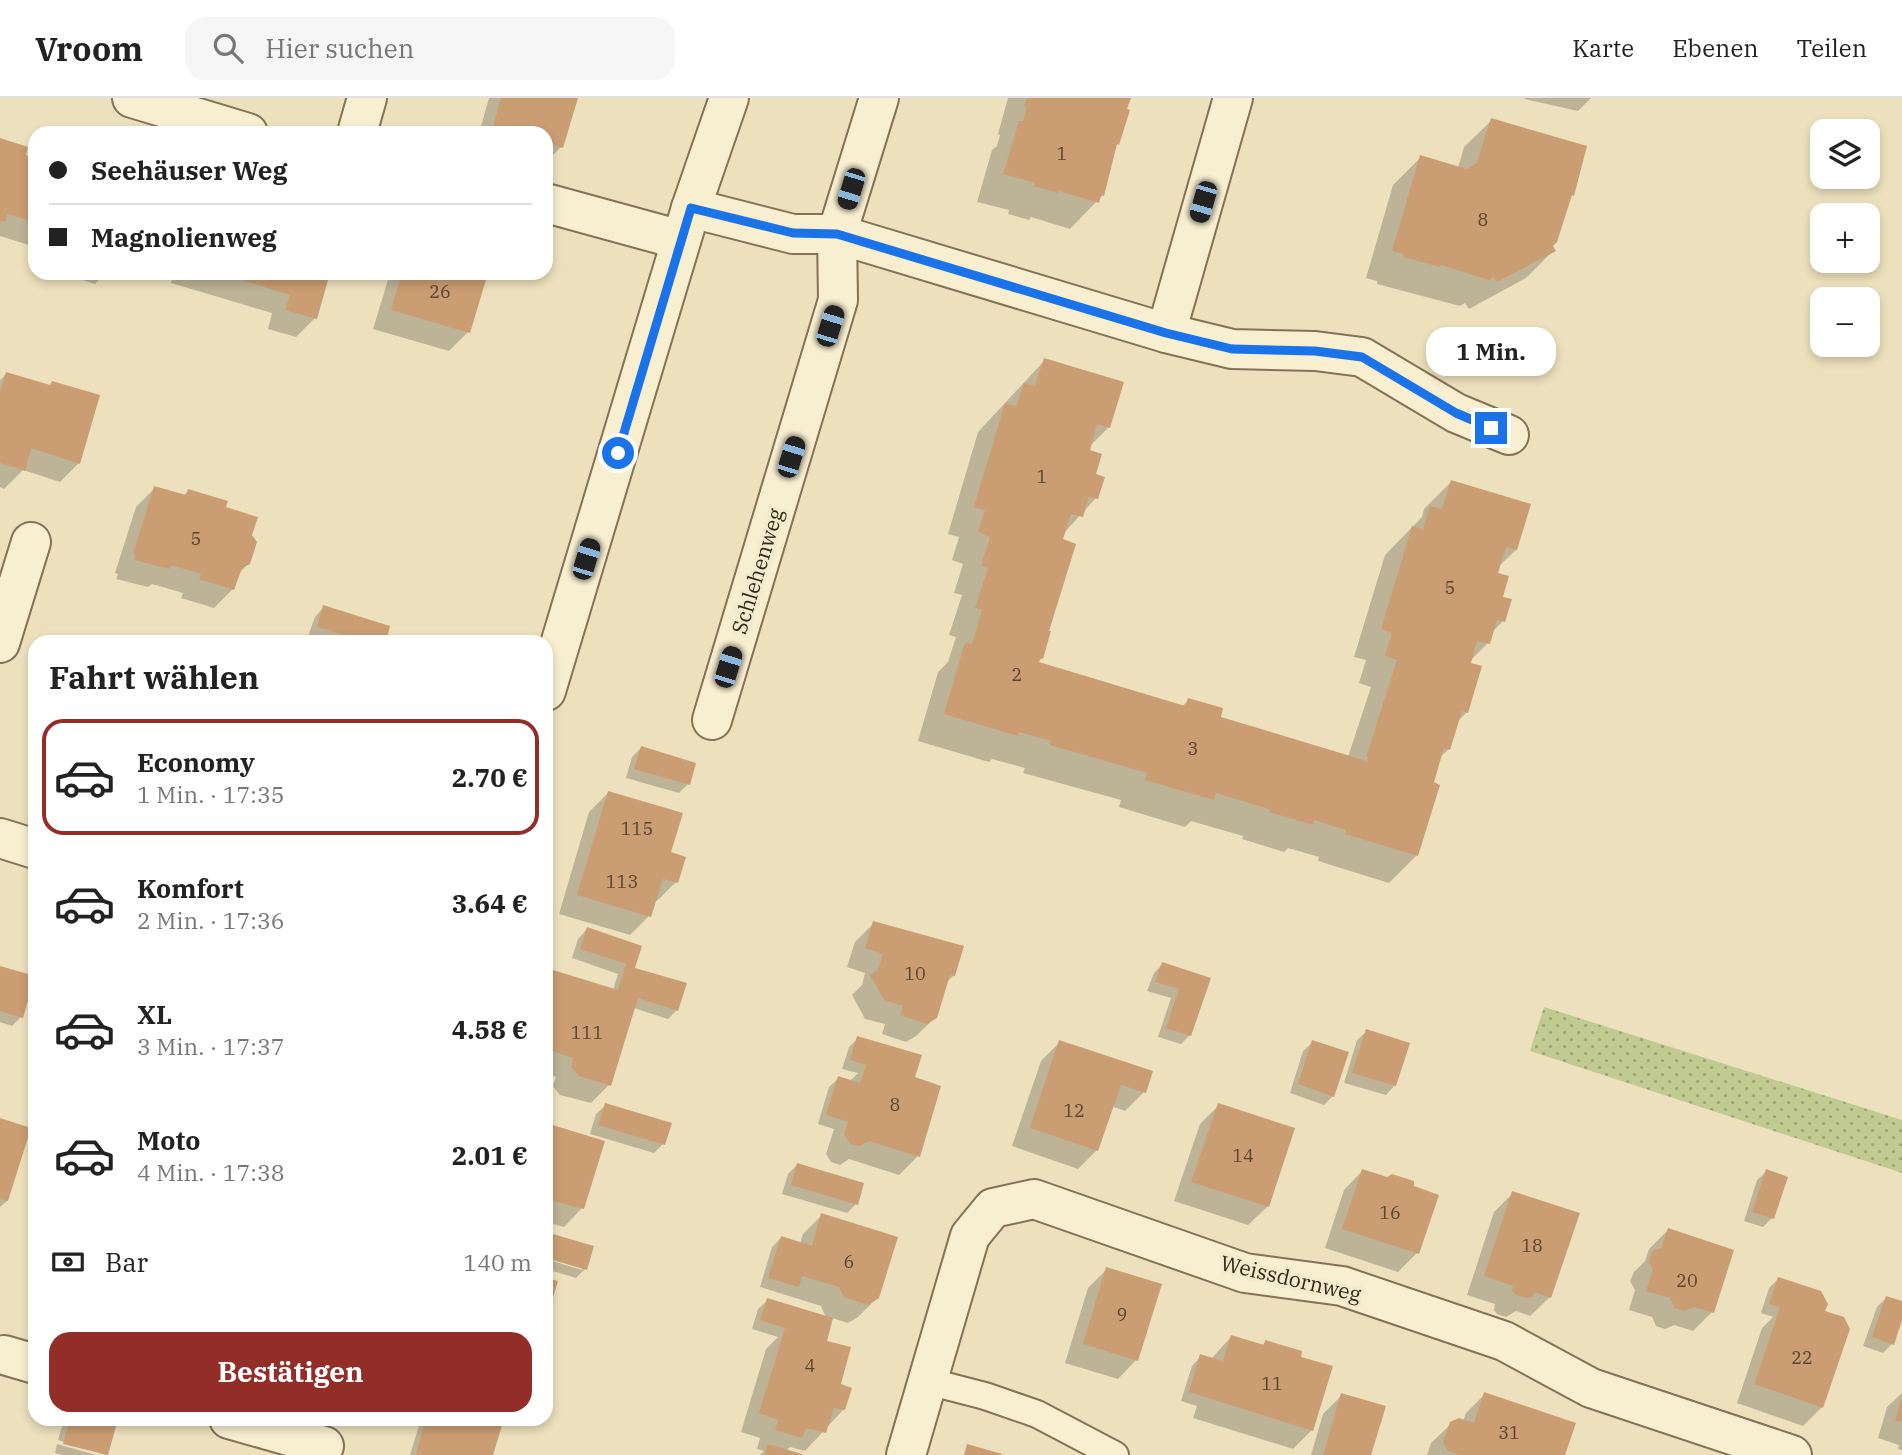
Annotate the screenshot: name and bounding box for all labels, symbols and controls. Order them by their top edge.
search box [185,17,675,80]
text: Vroom [35,27,143,70]
icon: search [209,29,247,67]
text: Hier suchen [265,31,414,65]
text: Karte [1572,32,1634,64]
text: Ebenen [1672,32,1759,64]
text: Teilen [1797,32,1867,64]
map controls [1810,119,1880,357]
button: layers [1810,119,1880,189]
house number: 1 [1057,142,1067,165]
text: Seehäuser Weg [91,153,287,187]
car [835,166,868,212]
car [1188,179,1219,225]
button: + [1810,203,1880,273]
house number: 8 [1478,208,1488,231]
text: Magnolienweg [91,220,277,254]
house number: 26 [429,280,451,303]
button: − [1810,287,1880,357]
car [814,303,847,349]
callout: 1 Min. [1426,327,1556,376]
text: 1 Min. [1456,336,1526,366]
route end [1475,412,1507,444]
car [775,434,808,480]
route start [602,437,634,469]
house number: 1 [1037,465,1047,488]
street label: Schlehenweg [725,504,790,637]
house number: 5 [191,527,201,550]
car [570,536,603,582]
house number: 5 [1445,576,1455,599]
car [712,644,745,690]
text: Fahrt wählen [49,656,259,698]
house number: 2 [1012,663,1022,686]
house number: 3 [1188,737,1198,760]
text: Economy [137,745,255,779]
icon: car [53,746,116,809]
text: 2.70 € [452,760,528,794]
text: 1 Min. · 17:35 [137,779,284,809]
house number: 115 [621,817,653,840]
house number: 113 [606,870,638,893]
text: Komfort [137,871,244,905]
icon: car [53,872,116,935]
text: 3.64 € [452,886,528,920]
text: 2 Min. · 17:36 [137,905,284,935]
house number: 10 [904,962,926,985]
text: XL [137,997,172,1031]
icon: car [53,998,116,1061]
text: 4.58 € [452,1012,528,1046]
house number: 111 [571,1021,603,1044]
text: 3 Min. · 17:37 [137,1031,284,1061]
house number: 8 [890,1093,900,1116]
house number: 12 [1063,1099,1085,1122]
text: Moto [137,1123,200,1157]
icon: car [53,1124,116,1187]
text: 2.01 € [452,1138,528,1172]
house number: 14 [1232,1144,1254,1167]
text: 4 Min. · 17:38 [137,1157,284,1187]
house number: 16 [1379,1201,1401,1224]
house number: 18 [1521,1234,1543,1257]
icon: cash [49,1243,87,1281]
text: Bar [105,1245,148,1279]
text: 140 m [463,1247,532,1277]
street label: Weissdornweg [1218,1248,1365,1308]
house number: 6 [844,1250,854,1273]
house number: 20 [1676,1269,1698,1292]
house number: 9 [1117,1303,1127,1326]
button: Bestätigen [49,1332,532,1412]
house number: 22 [1791,1346,1813,1369]
house number: 4 [805,1354,815,1377]
house number: 11 [1261,1372,1283,1395]
house number: 31 [1498,1421,1520,1444]

